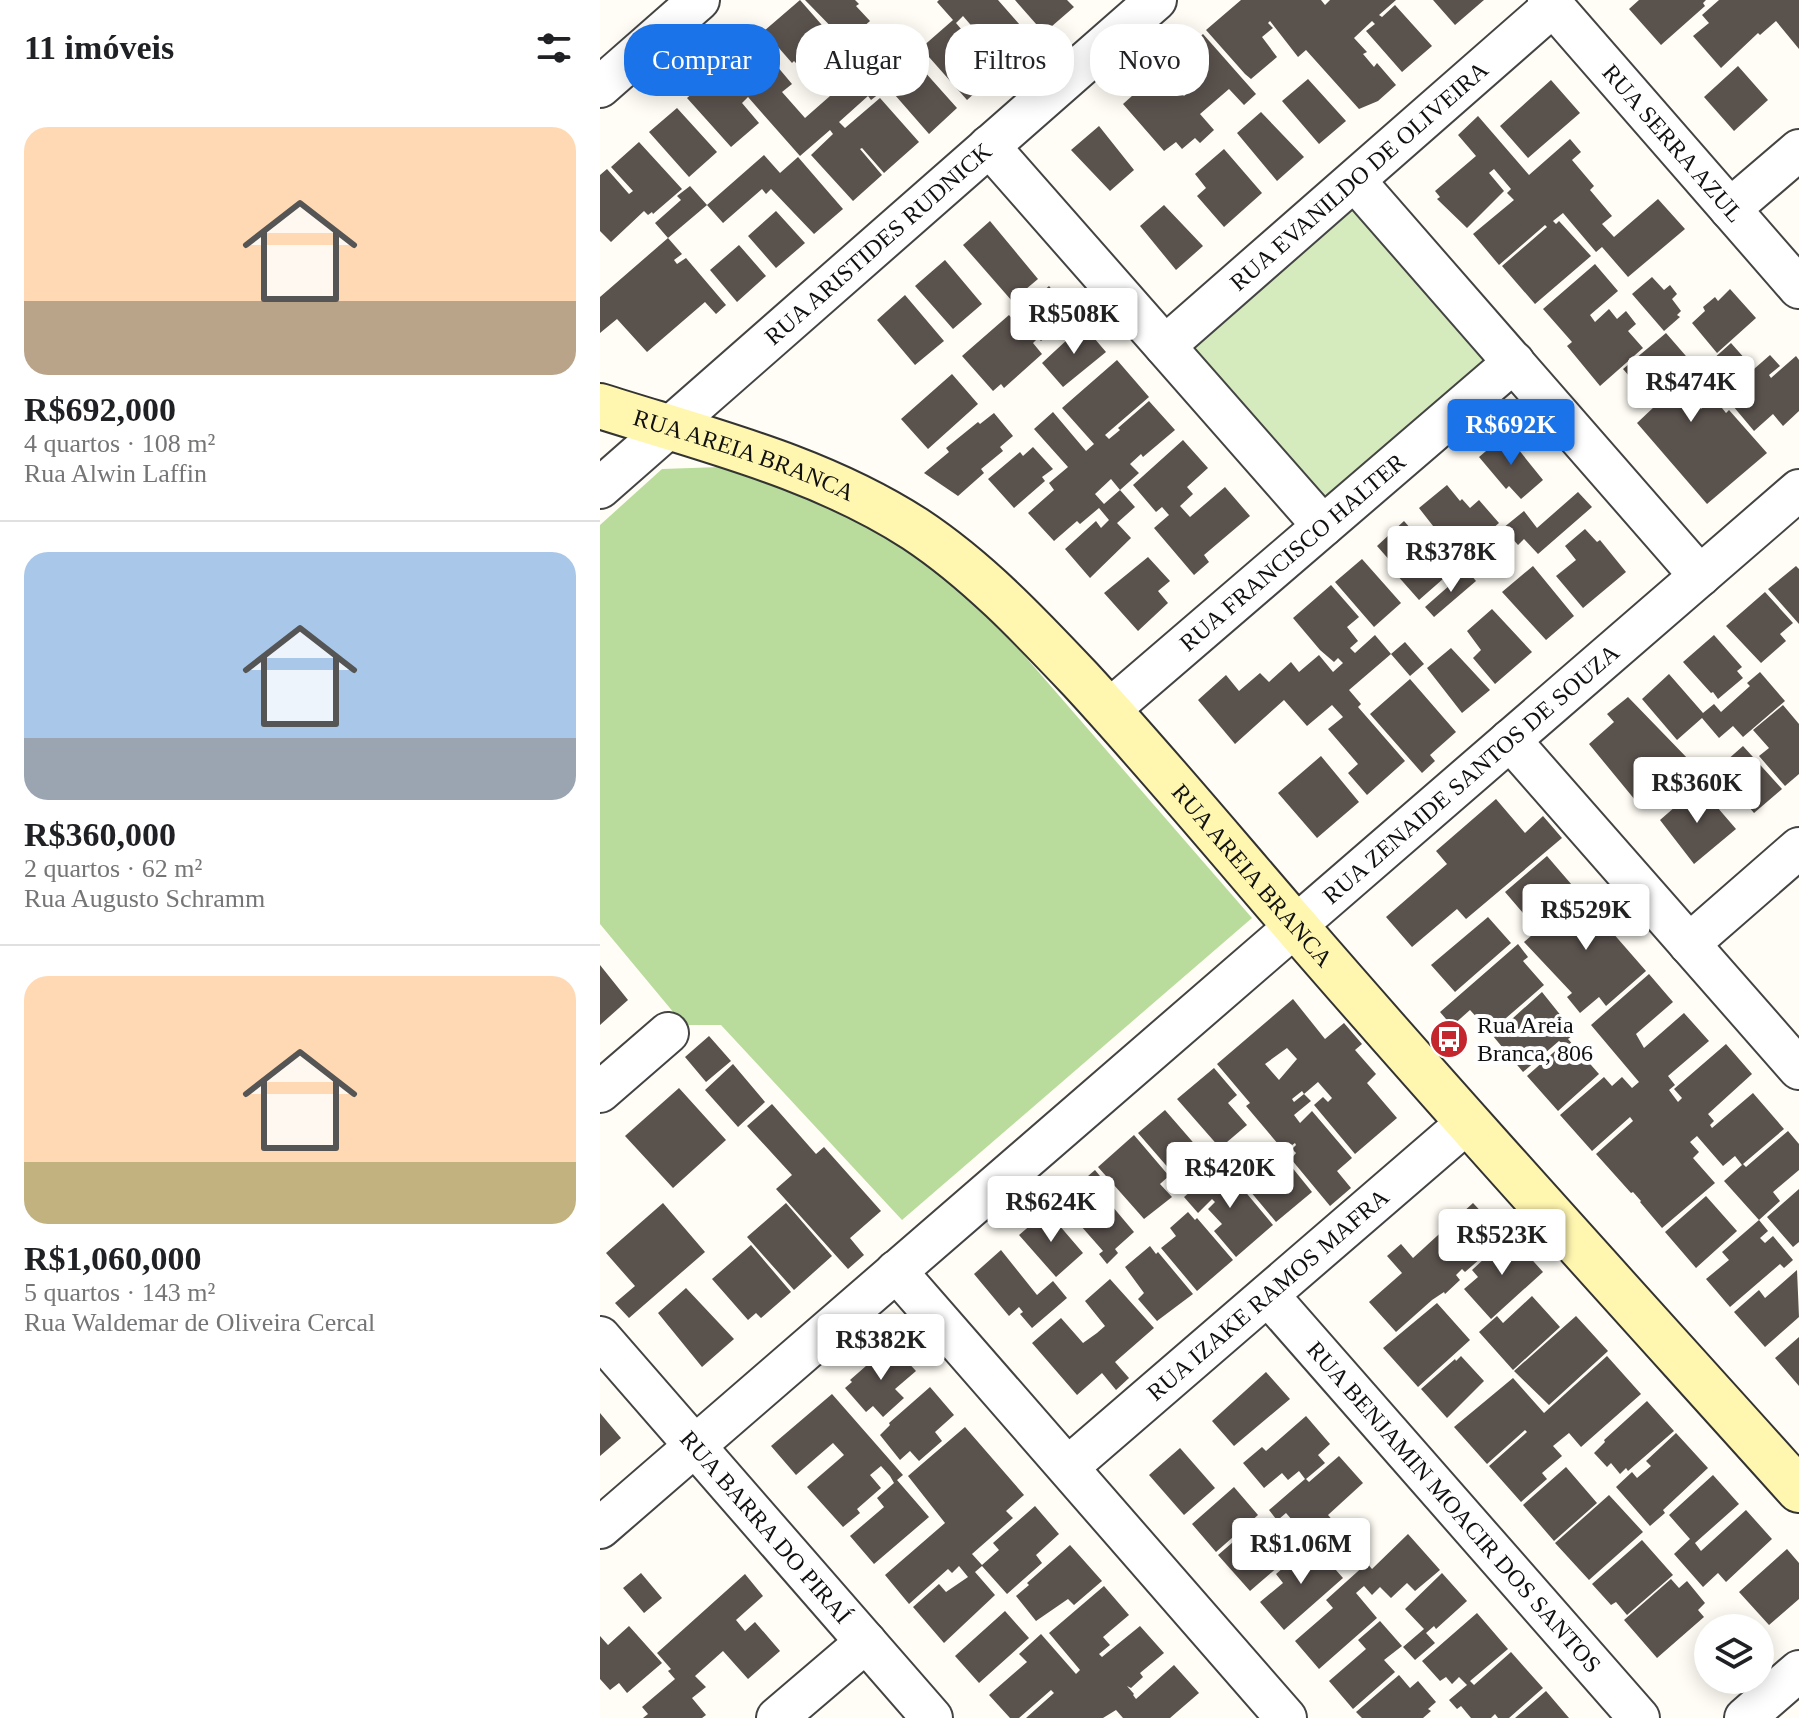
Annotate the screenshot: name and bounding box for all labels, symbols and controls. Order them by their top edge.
chip: Comprar [624,24,780,96]
chip: Alugar [796,24,929,96]
chip: Filtros [945,24,1074,96]
chip: Novo [1090,24,1209,96]
icon: filters [532,26,576,70]
text: 11 imóveis [24,29,174,66]
street label: RUA EVANILDO DE OLIVEIRA [1225,56,1494,296]
street label: RUA SERRA AZUL [1597,59,1748,227]
street label: RUA ARISTIDES RUDNICK [760,137,997,350]
icon: home [228,179,372,323]
pin: R$508K [1009,288,1139,356]
text: R$508K [1029,299,1120,328]
pin: R$474K [1626,356,1756,424]
text: R$474K [1646,367,1737,396]
text: R$692,000 [24,391,176,428]
pin: R$692K [1446,399,1576,467]
street label: RUA AREIA BRANCA [630,404,859,506]
text: R$692K [1466,410,1557,439]
text: 4 quartos · 108 m² [24,429,215,458]
street label: RUA FRANCISCO HALTER [1175,448,1410,656]
text: Rua Alwin Laffin [24,459,207,488]
pin: R$378K [1386,526,1516,594]
text: R$378K [1406,537,1497,566]
icon: home [228,604,372,748]
street label: RUA ZENAIDE SANTOS DE SOUZA [1318,639,1625,909]
pin: R$360K [1632,757,1762,825]
text: R$360K [1652,768,1743,797]
street label: RUA AREIA BRANCA [1167,779,1338,972]
text: R$360,000 [24,816,176,853]
text: 2 quartos · 62 m² [24,854,202,883]
text: Rua Augusto Schramm [24,884,265,913]
pin: R$529K [1521,884,1651,952]
text: R$529K [1541,895,1632,924]
place label: Rua Areia Branca, 806 [1477,1012,1593,1066]
bus stop icon: Rua Areia Branca, 806 [1428,1018,1470,1060]
icon: home [228,1028,372,1172]
pin: R$420K [1165,1142,1295,1210]
text: R$420K [1185,1153,1276,1182]
pin: R$624K [986,1176,1116,1244]
street label: RUA IZAKE RAMOS MAFRA [1142,1183,1394,1406]
text: R$624K [1006,1187,1097,1216]
pin: R$523K [1437,1209,1567,1277]
text: R$523K [1457,1220,1548,1249]
text: R$1,060,000 [24,1240,202,1277]
text: 5 quartos · 143 m² [24,1278,215,1307]
text: Rua Waldemar de Oliveira Cercal [24,1308,375,1337]
pin: R$382K [816,1314,946,1382]
text: R$382K [836,1325,927,1354]
street label: RUA BENJAMIN MOACIR DOS SANTOS [1302,1336,1606,1678]
street label: RUA BARRA DO PIRAÍ [675,1426,856,1628]
pin: R$1.06M [1227,1518,1375,1586]
text: R$1.06M [1250,1529,1352,1558]
map controls [1694,1614,1774,1694]
button: layers [1694,1614,1774,1694]

